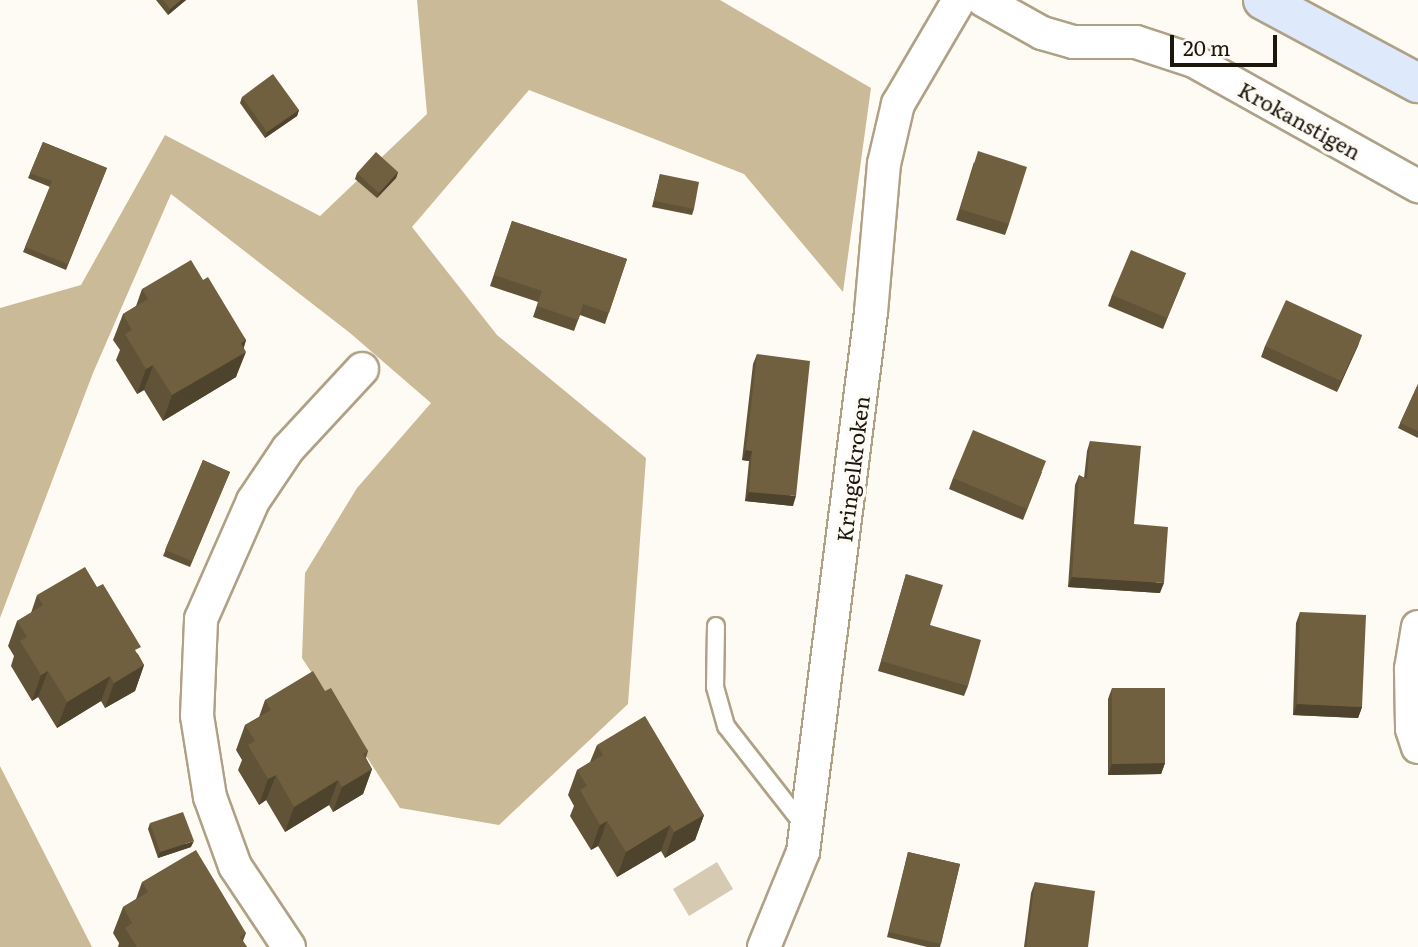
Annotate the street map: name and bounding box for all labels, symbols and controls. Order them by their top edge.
scale bar [1173,21,1280,65]
text: 20 m [1183,31,1230,62]
street label: Krokanstigen [1235,76,1365,164]
street label: Kringelkroken [831,394,873,544]

